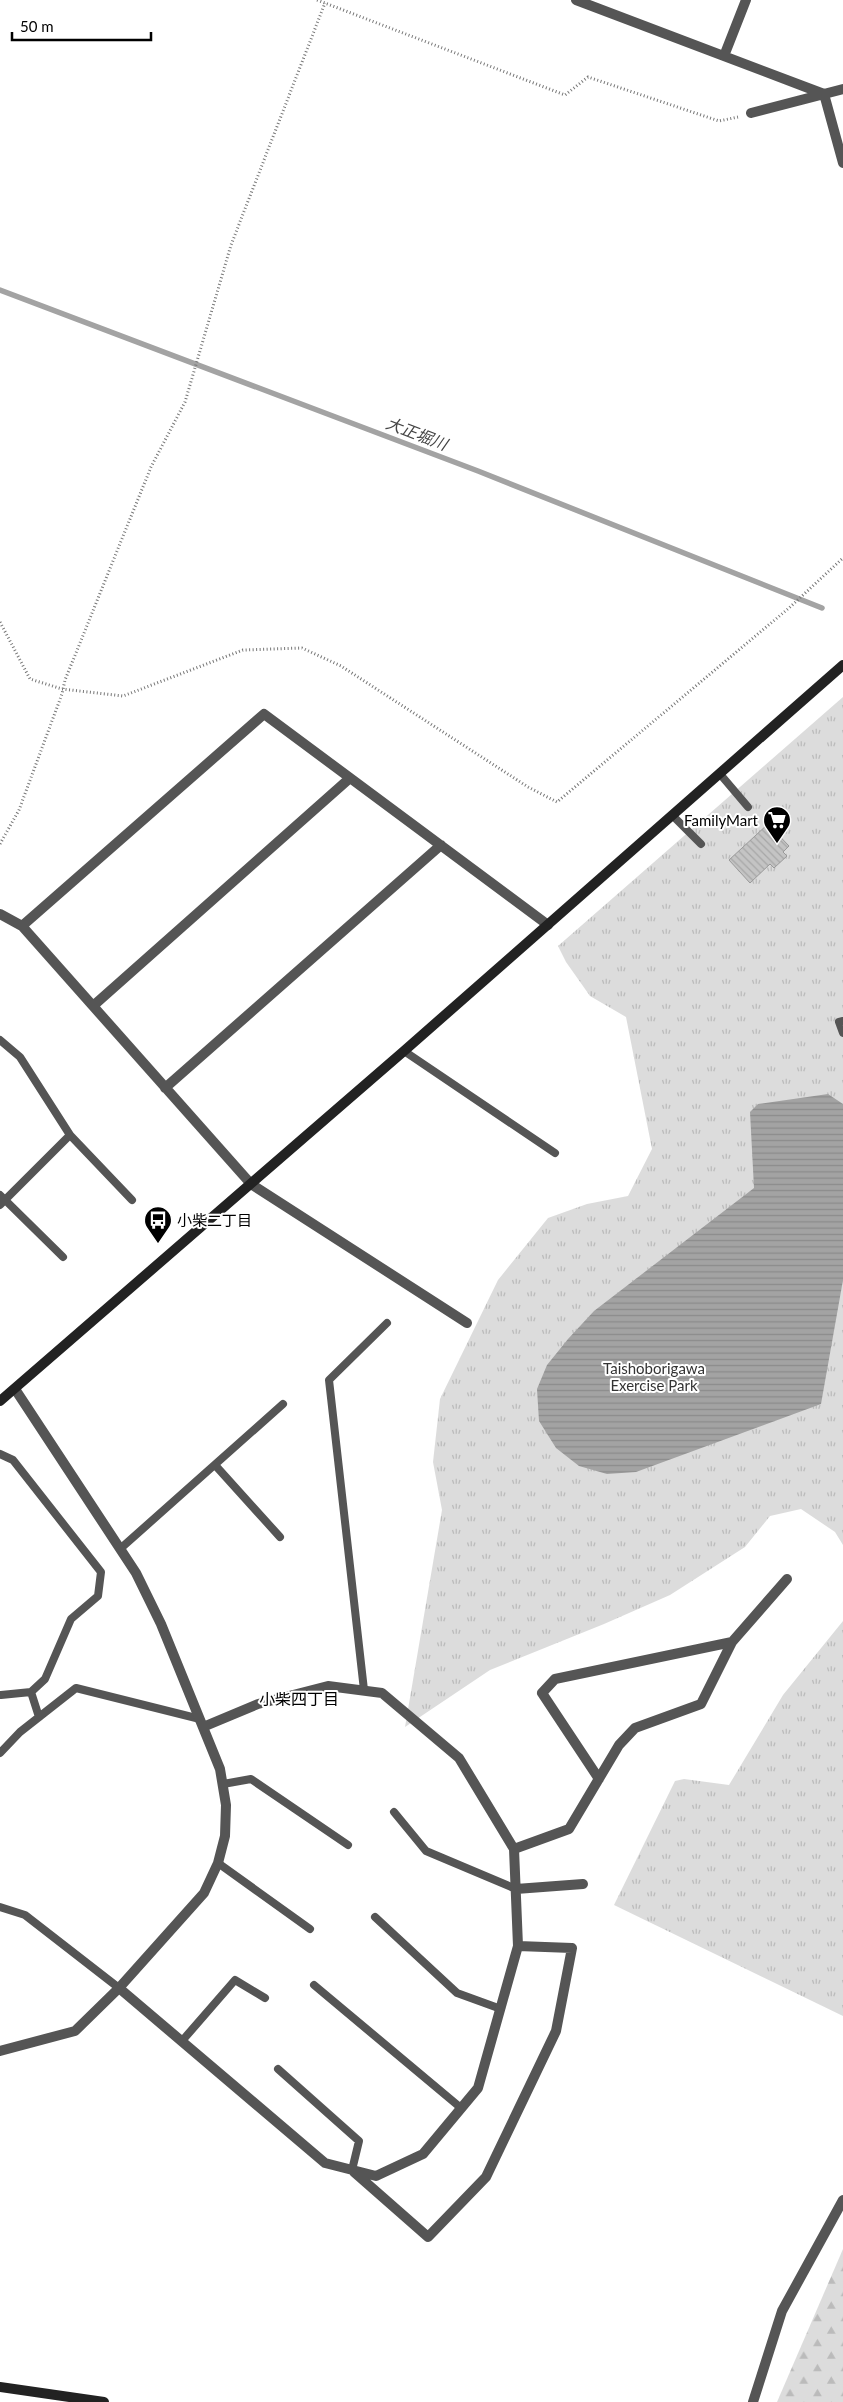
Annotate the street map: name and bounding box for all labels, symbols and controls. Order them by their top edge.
scale bar [12,10,151,42]
text: 50 m [20,17,54,35]
water label: 大正堀川 [384,413,452,454]
supermarket icon: FamilyMart [762,805,792,844]
place label: FamilyMart [684,811,759,829]
bus stop icon: 小柴二丁目 [143,1205,173,1244]
place label: 小柴二丁目 [177,1211,252,1229]
park label: Taishoborigawa Exercise Park [603,1359,705,1394]
district label: 小柴四丁目 [259,1689,339,1708]

